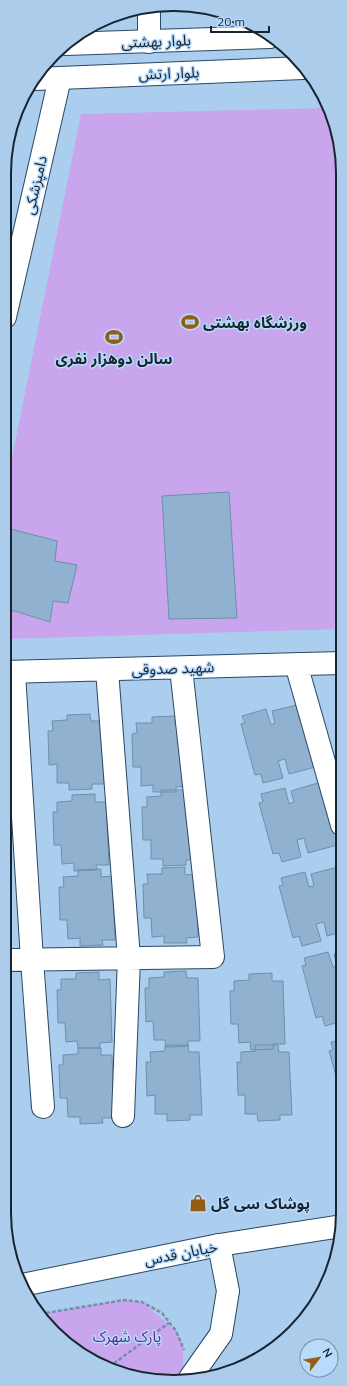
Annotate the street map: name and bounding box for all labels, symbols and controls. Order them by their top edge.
scale bar [211,8,269,34]
text: 20 m [217,14,245,29]
street label: بلوار بهشتی [121,30,191,52]
street label: بلوار ارتش [138,62,200,84]
street label: دامپزشکی [19,154,52,217]
sports icon: ورزشگاه بهشتی [180,312,200,332]
place label: ورزشگاه بهشتی [203,313,307,332]
sports icon: سالن دوهزار نفری [104,327,124,347]
place label: سالن دوهزار نفری [56,349,172,368]
street label: شهید صدوقی [131,657,215,679]
shop icon: پوشاک سی گل [188,1193,208,1213]
place label: پوشاک سی گل [211,1194,310,1213]
street label: خیابان قدس [143,1237,219,1269]
park label: پارک شهرک [93,1327,161,1347]
north arrow [299,1338,339,1378]
text: N [319,1346,336,1360]

